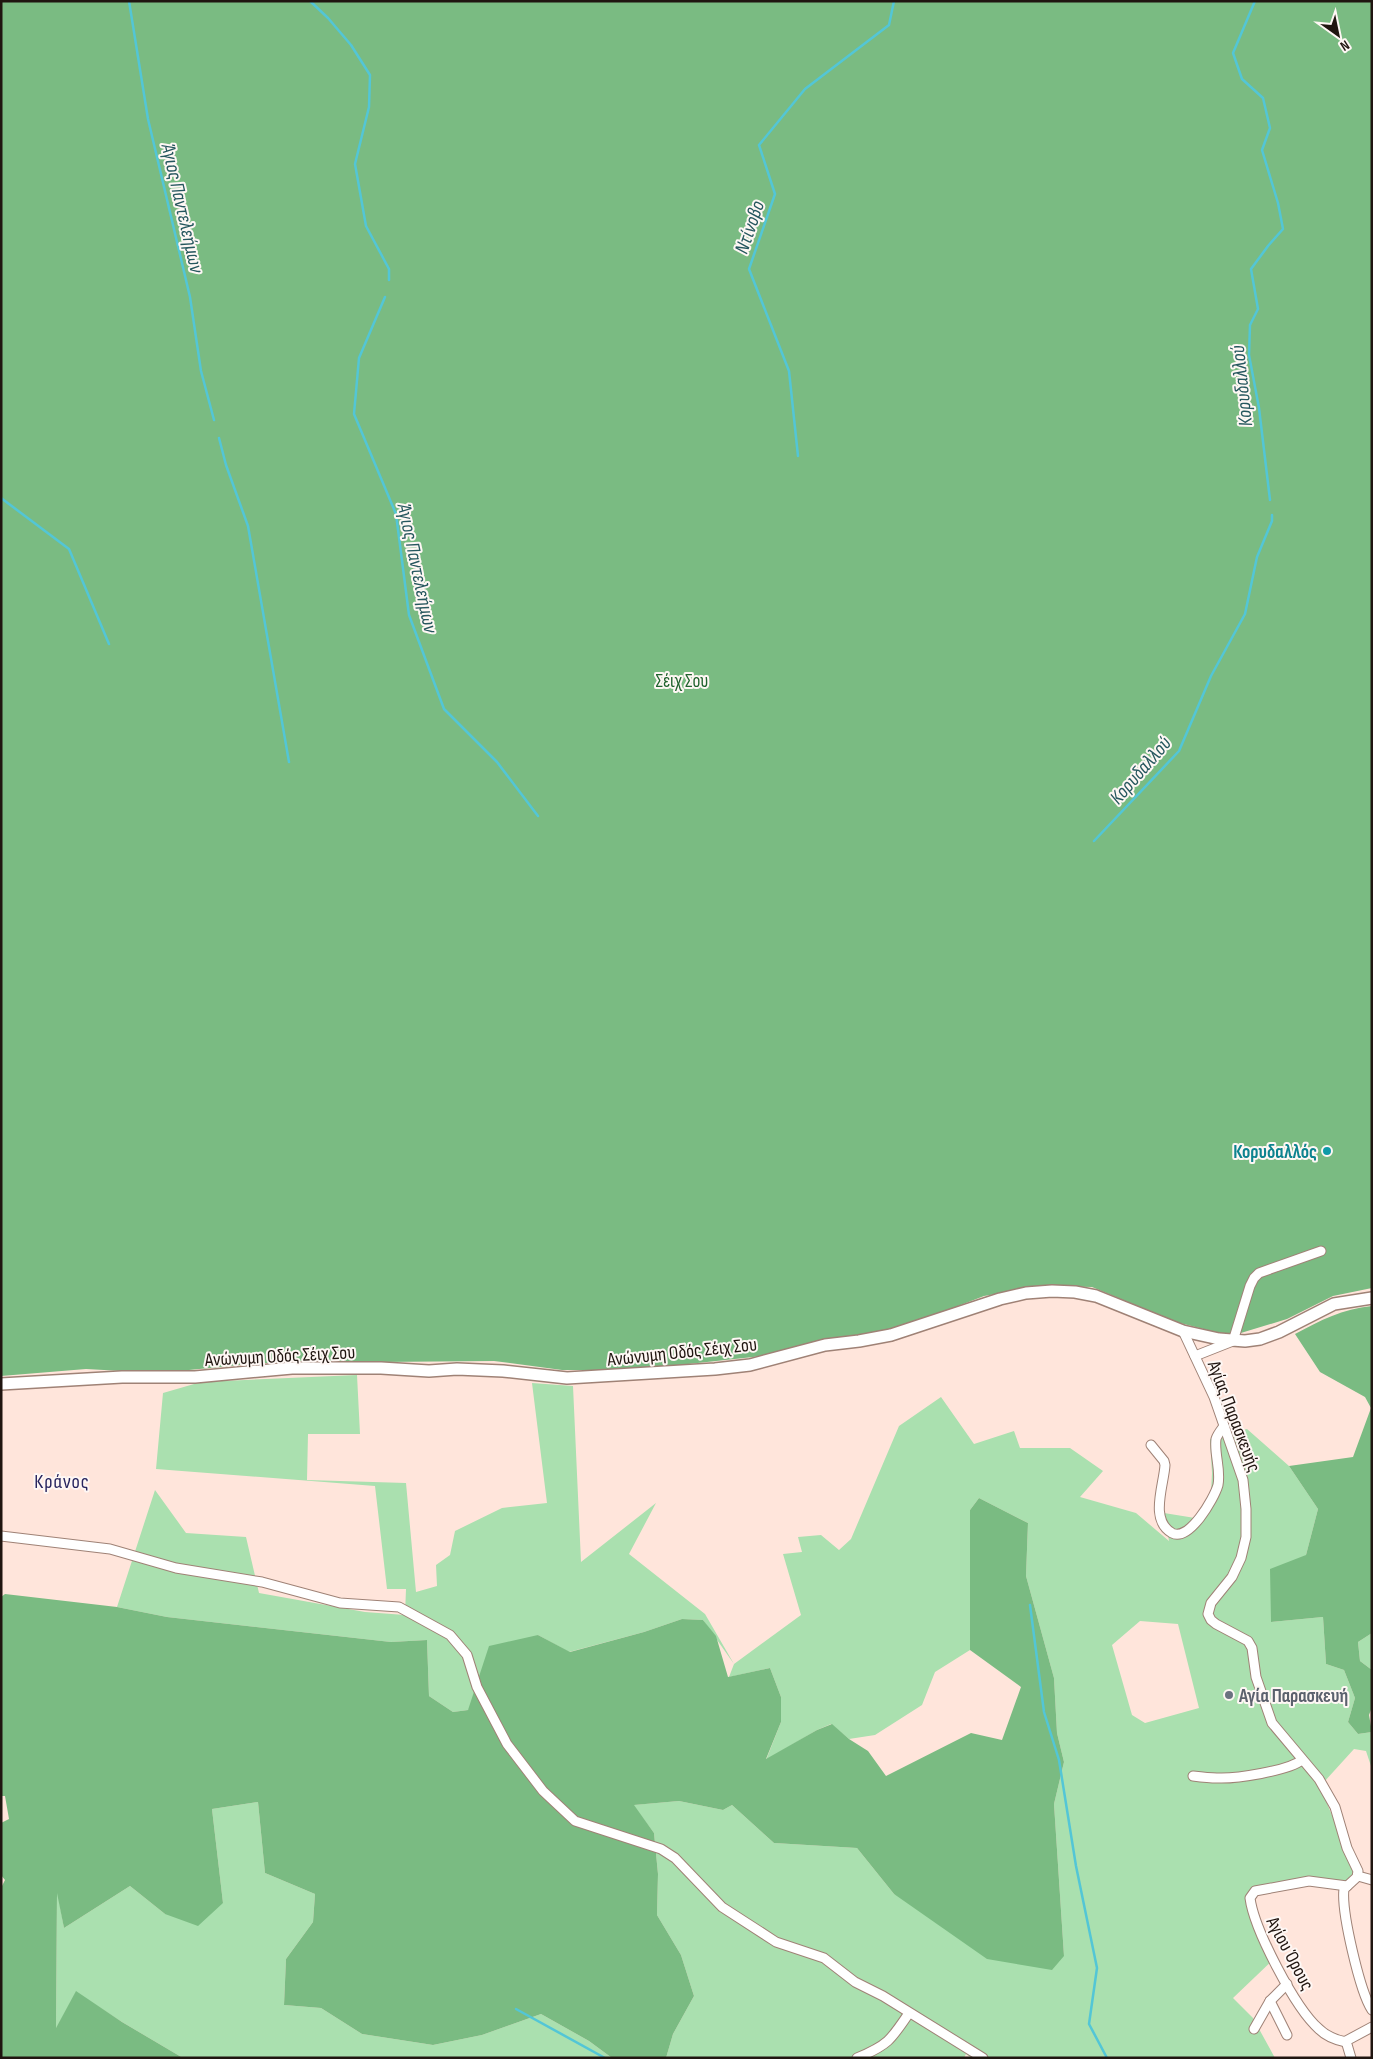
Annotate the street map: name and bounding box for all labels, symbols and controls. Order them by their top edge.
north arrow [1313,10,1363,60]
text: N [1337,36,1353,55]
water label: Άγιος Παντελεήμων [155,140,209,276]
water label: Ντίνοβο [730,198,770,257]
water label: Κορυδαλλού [1226,344,1258,428]
water label: Άγιος Παντελεήμων [391,500,443,636]
park label: Σέιχ Σου [656,670,708,693]
water label: Κορυδαλλού [1105,732,1177,809]
place label: Κορυδαλλός [1233,1141,1317,1164]
marker: Κορυδαλλός [1321,1145,1333,1157]
street label: Ανώνυμη Οδός Σέιχ Σου [605,1333,758,1372]
street label: Ανώνυμη Οδός Σέιχ Σου [203,1341,356,1372]
street label: Αγίας Παρασκευής [1201,1357,1265,1475]
district label: Κράνος [34,1470,90,1494]
place label: Αγία Παρασκευή [1238,1685,1348,1708]
marker: Αγία Παρασκευή [1223,1689,1235,1701]
street label: Αγίου Όρους [1260,1912,1319,1994]

